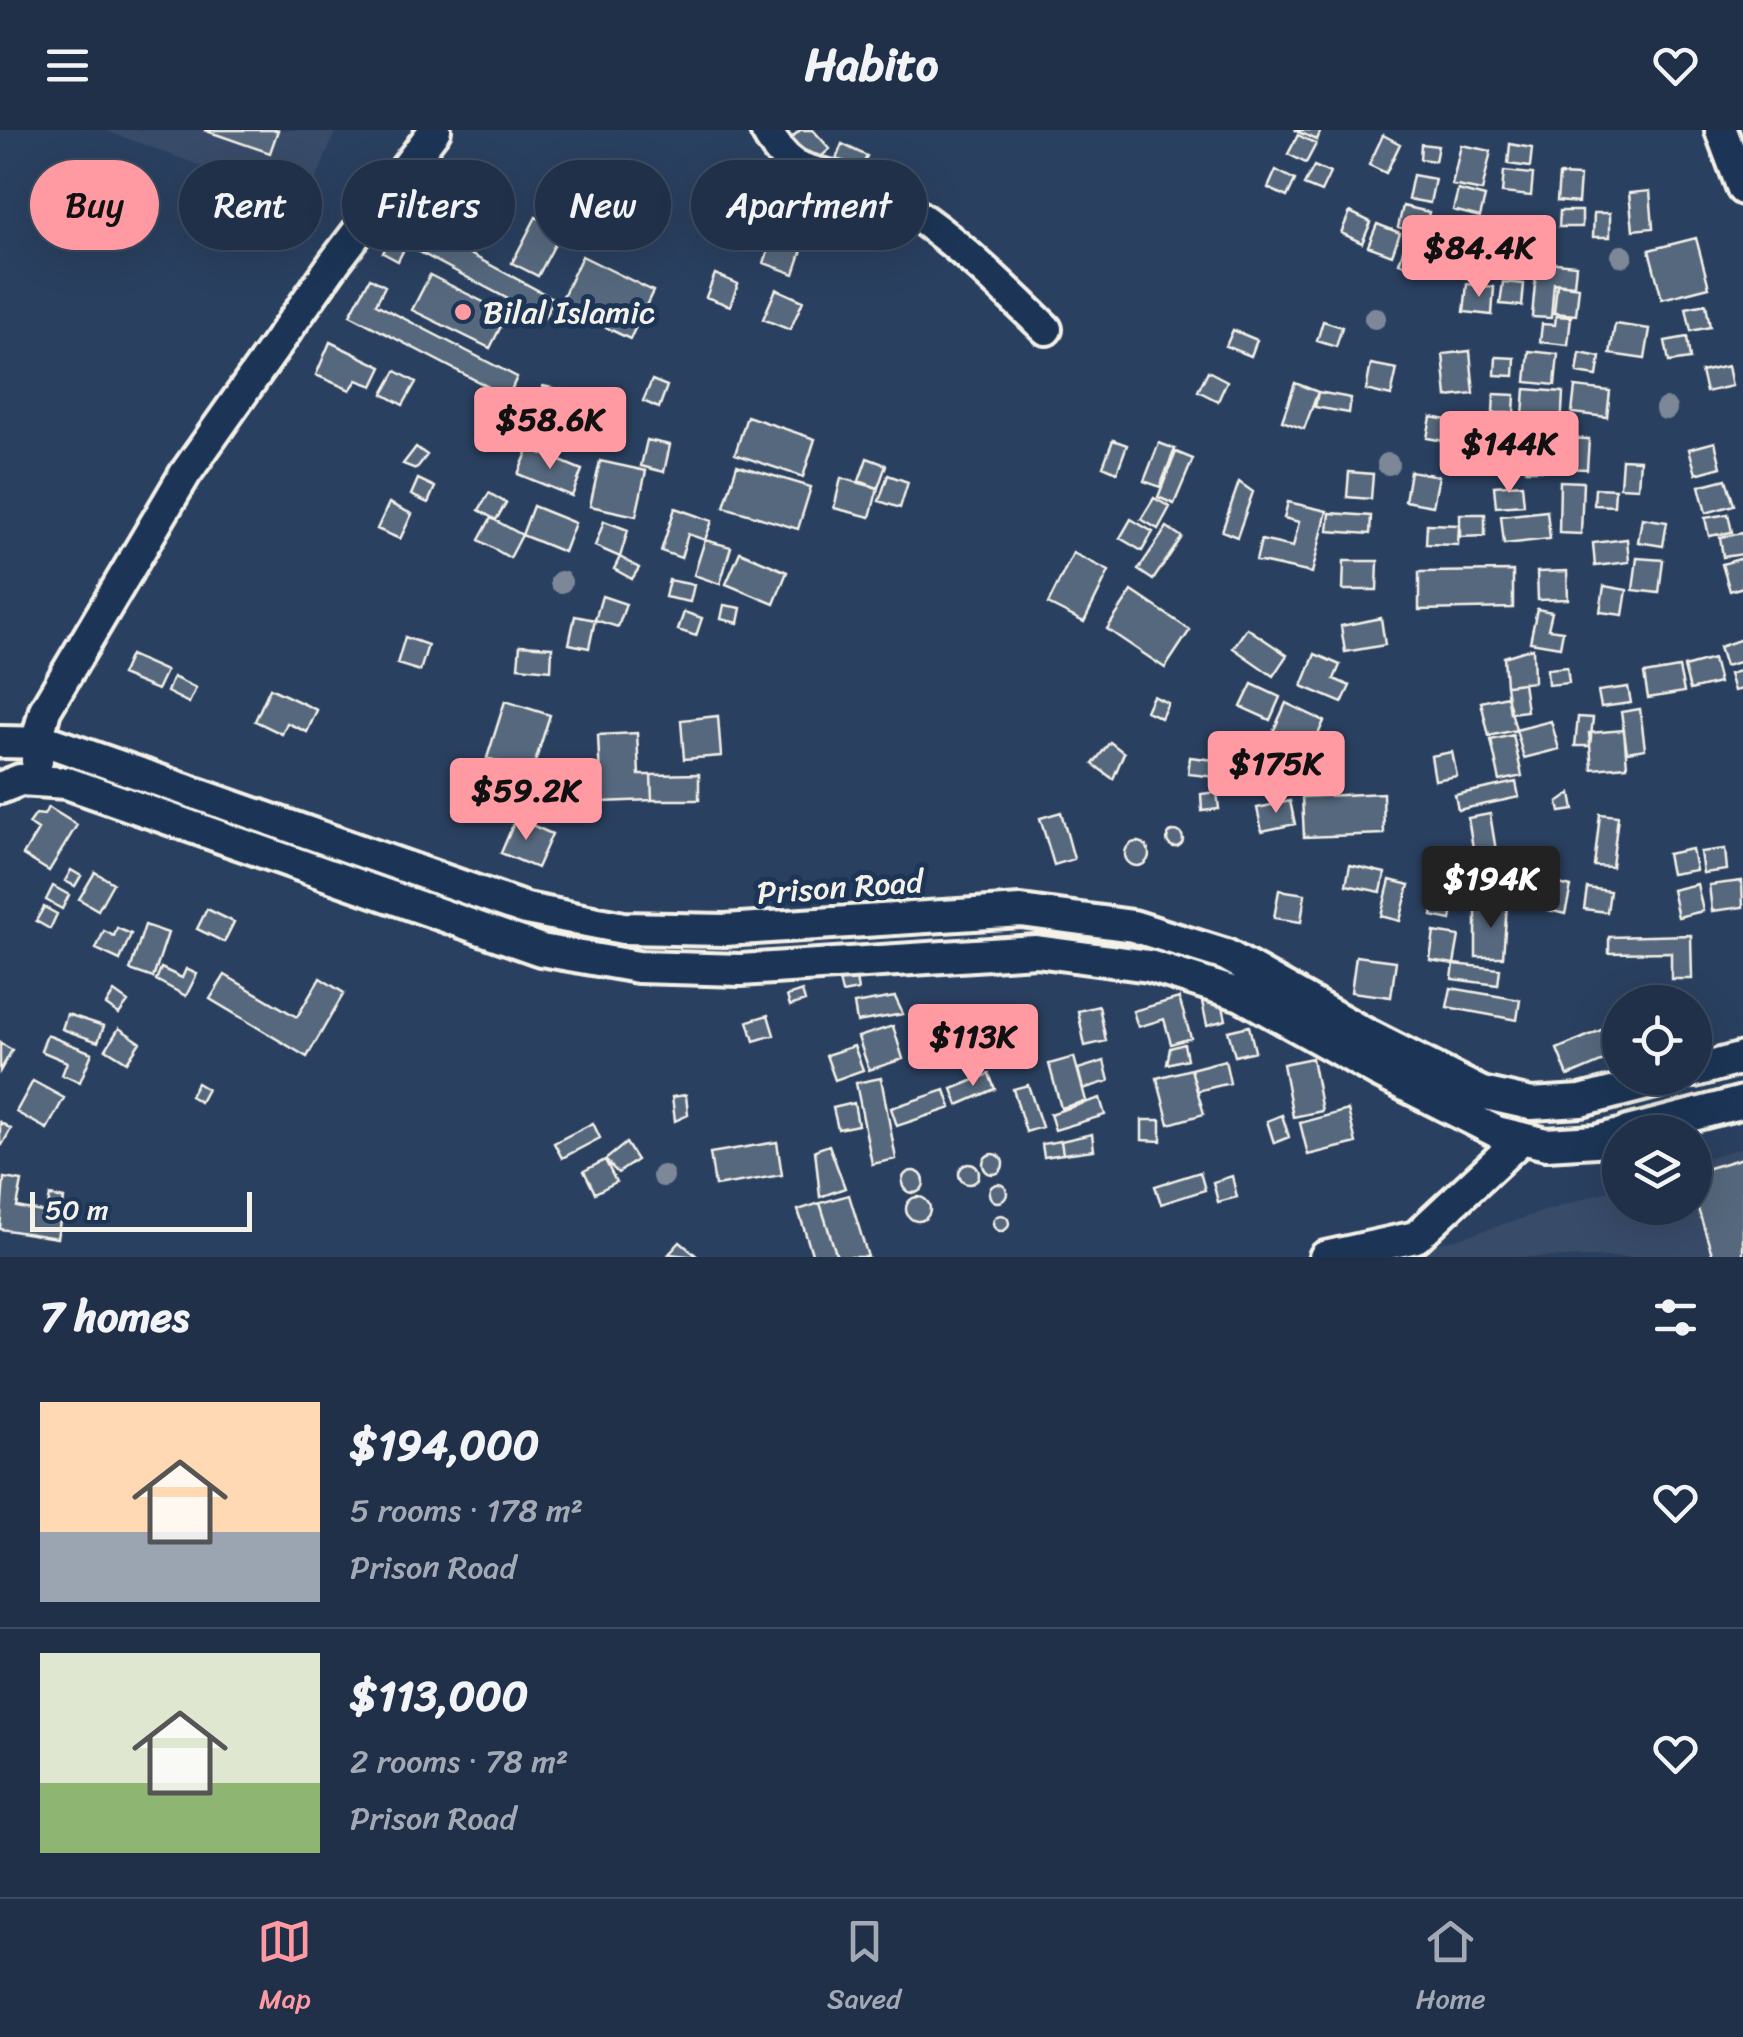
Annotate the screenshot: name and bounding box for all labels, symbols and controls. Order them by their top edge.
text: Habito [805,25,938,105]
icon: menu [40,38,95,93]
icon: heart [1648,38,1703,93]
chip: Buy [30,160,159,250]
chip: Rent [179,160,322,250]
chip: Filters [342,160,515,250]
chip: New [535,160,671,250]
chip: Apartment [691,160,927,250]
pin: $84.4K [1398,215,1560,300]
text: $84.4K [1424,219,1534,276]
place label: Bilal Islamic [483,284,655,341]
marker: Bilal Islamic [452,301,474,323]
pin: $58.6K [469,387,631,472]
text: $58.6K [496,391,604,448]
pin: $144K [1439,411,1579,496]
text: $144K [1462,415,1556,472]
pin: $175K [1206,731,1346,816]
text: $175K [1230,735,1322,792]
pin: $59.2K [445,758,607,843]
text: $59.2K [472,762,580,819]
pin: $194K [1421,846,1561,931]
text: $194K [1444,850,1538,907]
street label: Prison Road [755,853,927,922]
map controls [1602,985,1712,1225]
button: locate [1602,985,1712,1095]
pin: $113K [903,1004,1043,1089]
text: $113K [930,1008,1016,1065]
button: layers [1602,1115,1712,1225]
text: 50 m [45,1185,109,1234]
scale bar [30,1187,252,1232]
text: 7 homes [40,1280,189,1354]
icon: filters [1648,1290,1703,1345]
text: $194,000 [350,1408,539,1482]
icon: home [120,1442,240,1562]
icon: heart [1648,1475,1703,1530]
text: 5 rooms · 178 m² [350,1482,583,1539]
text: Prison Road [350,1539,516,1596]
text: $113,000 [350,1659,528,1733]
icon: home [120,1693,240,1813]
icon: heart [1648,1726,1703,1781]
text: 2 rooms · 78 m² [350,1733,568,1790]
text: Prison Road [350,1790,516,1847]
tab: Map [257,1914,312,2023]
tab: Saved [827,1914,901,2023]
tab: Home [1416,1914,1486,2023]

